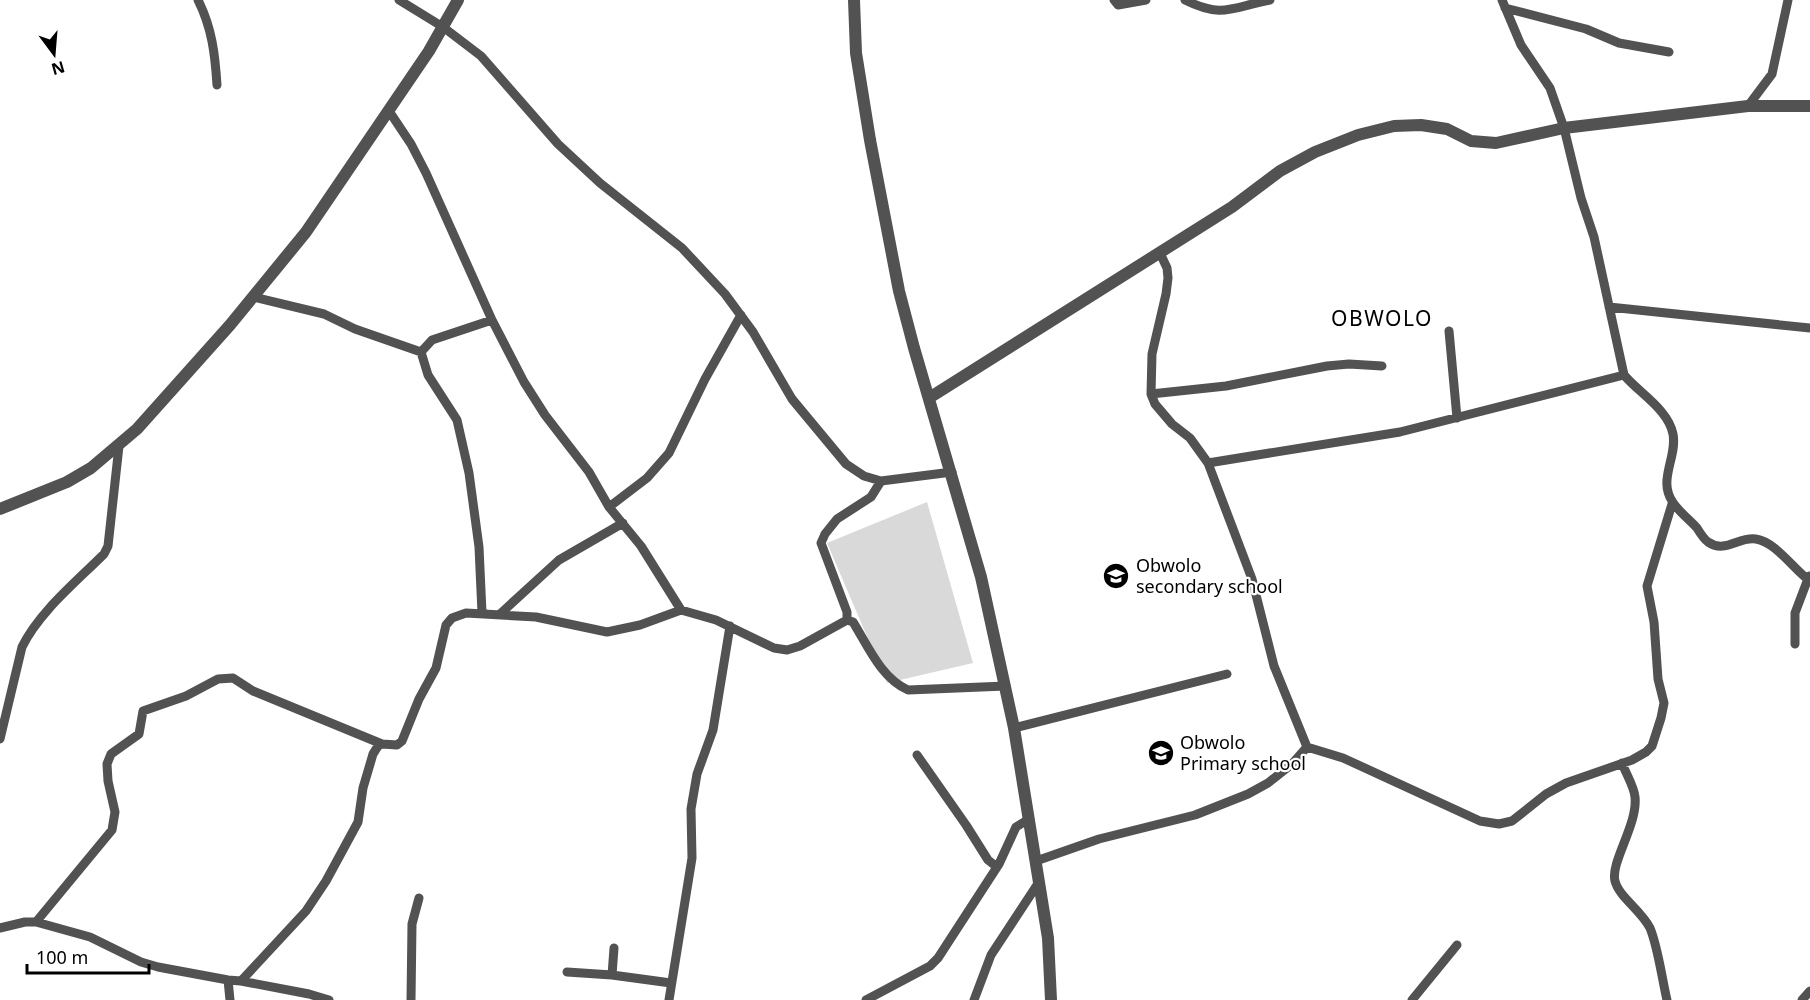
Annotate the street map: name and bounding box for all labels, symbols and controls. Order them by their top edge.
north arrow [24,24,84,84]
text: N [49,56,67,81]
district label: OBWOLO [1331,304,1433,332]
place label: Obwolo secondary school [1136,553,1283,598]
school or university icon: Obwolo secondary school [1101,561,1131,591]
place label: Obwolo Primary school [1180,730,1306,775]
school or university icon: Obwolo Primary school [1146,738,1176,768]
scale bar [27,937,148,975]
text: 100 m [36,945,88,969]

